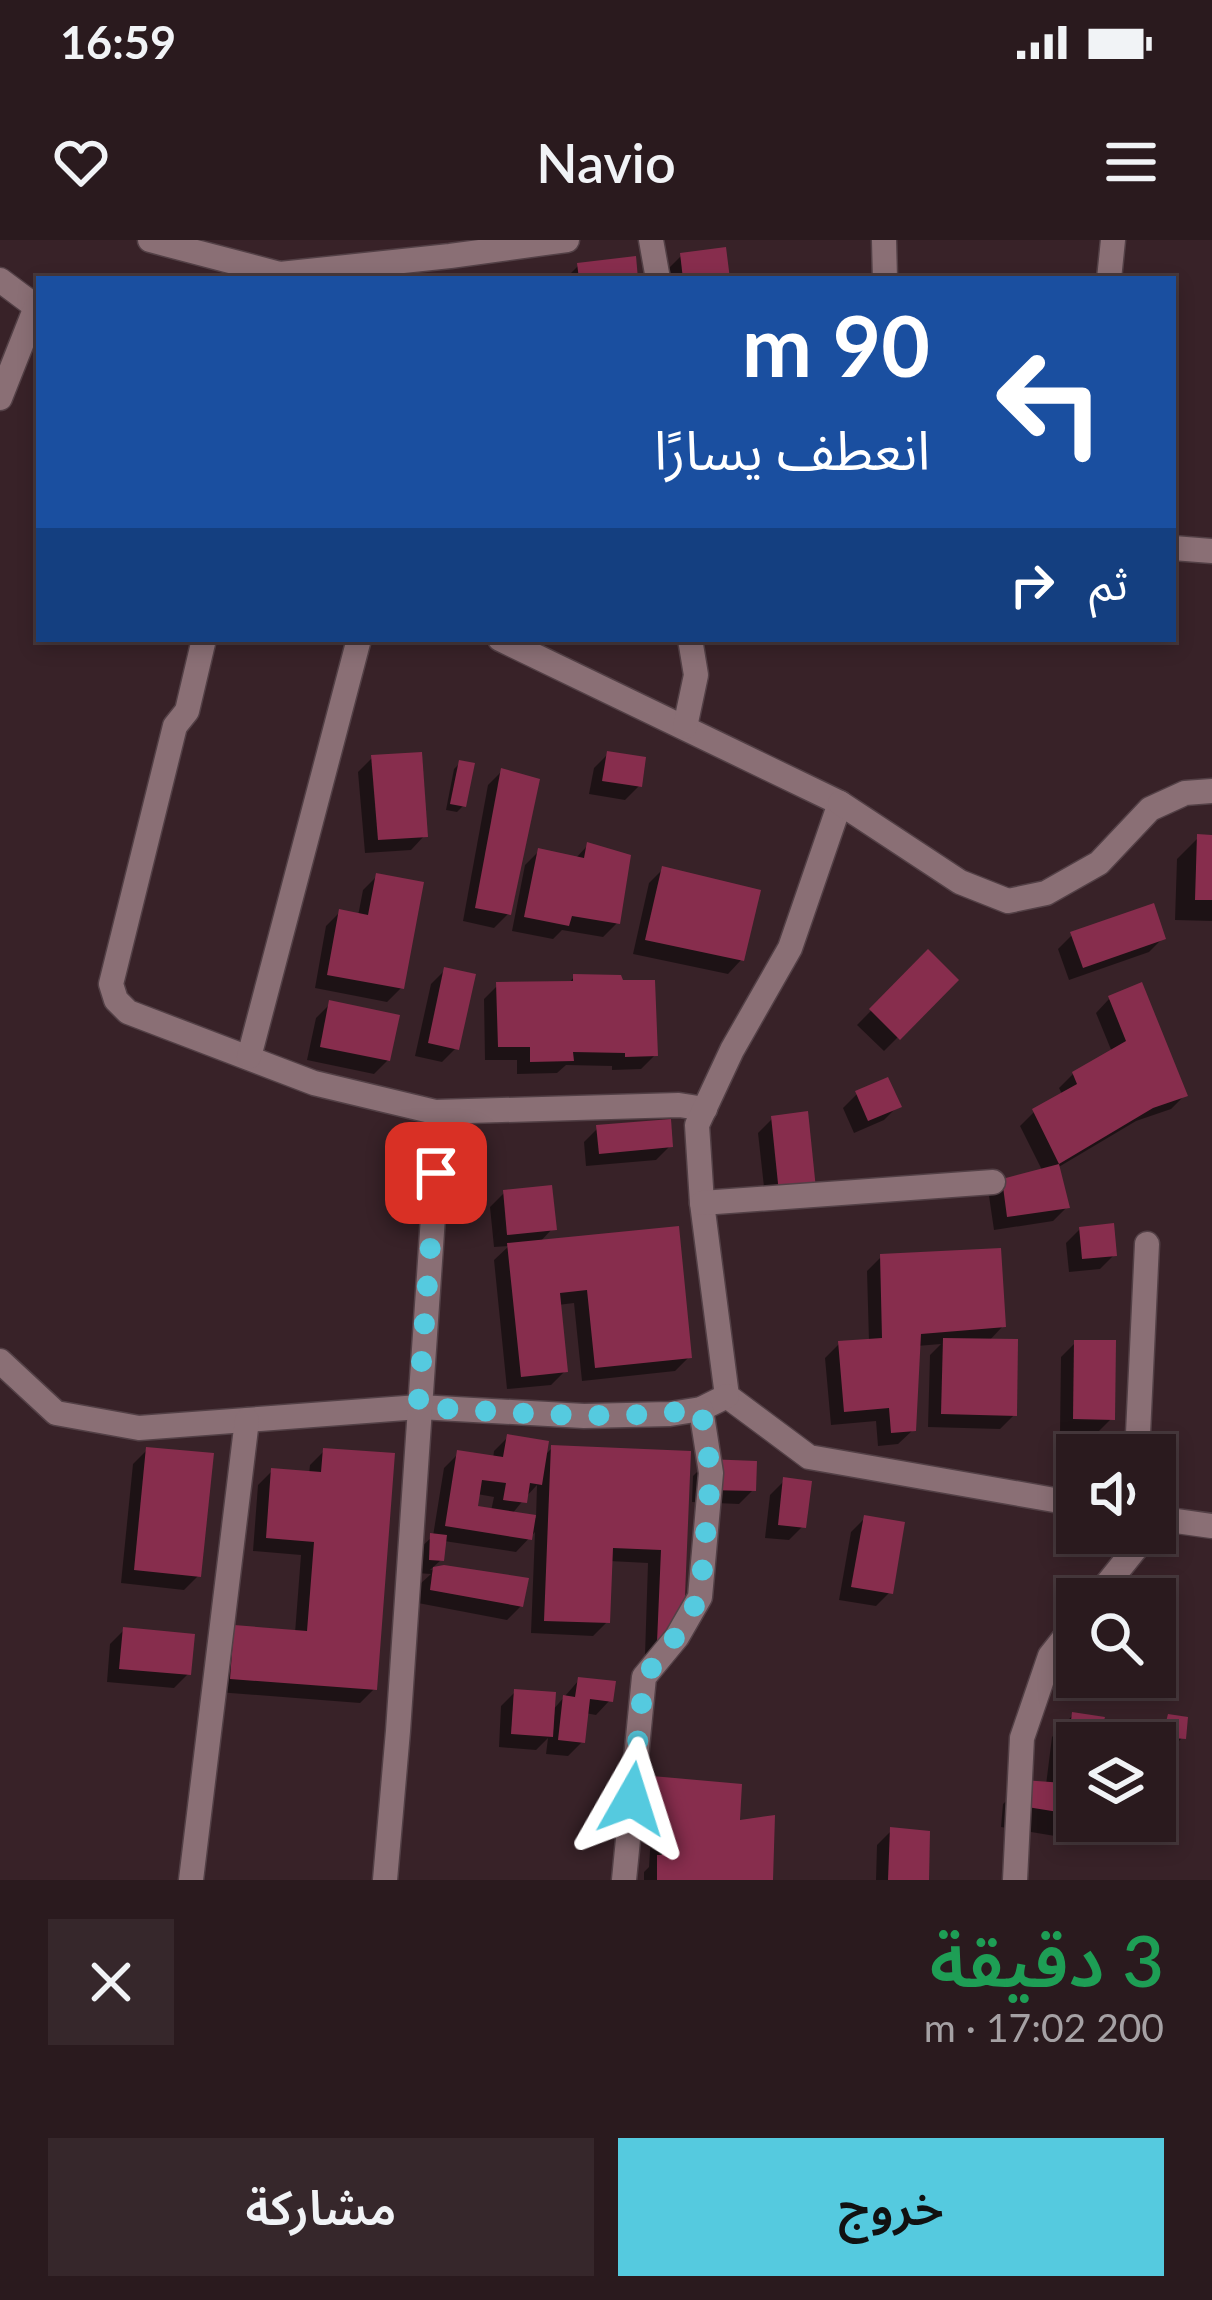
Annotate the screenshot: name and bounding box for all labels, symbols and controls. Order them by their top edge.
text: 16:59 [60,15,176,69]
icon: heart [48,129,114,195]
icon: menu [1098,129,1164,195]
text: Navio [536,130,676,195]
text: 90 m [742,294,930,395]
icon: left [972,324,1128,480]
text: انعطف يسارًا [654,417,930,482]
icon: right [999,552,1065,618]
text: ثم [1089,556,1128,610]
pin [385,1122,487,1224]
icon: arrive [403,1140,469,1206]
map controls [1056,1434,1176,1842]
button: sound [1056,1434,1176,1554]
button: search [1056,1578,1176,1698]
button: layers [1056,1722,1176,1842]
position arrow [569,1736,695,1862]
text: 3 دقيقة [930,1916,1164,2002]
button: close [48,1919,174,2045]
text: 200 m · 17:02 [924,2004,1164,2050]
button: مشاركة [48,2138,594,2276]
button: خروج [618,2138,1164,2276]

